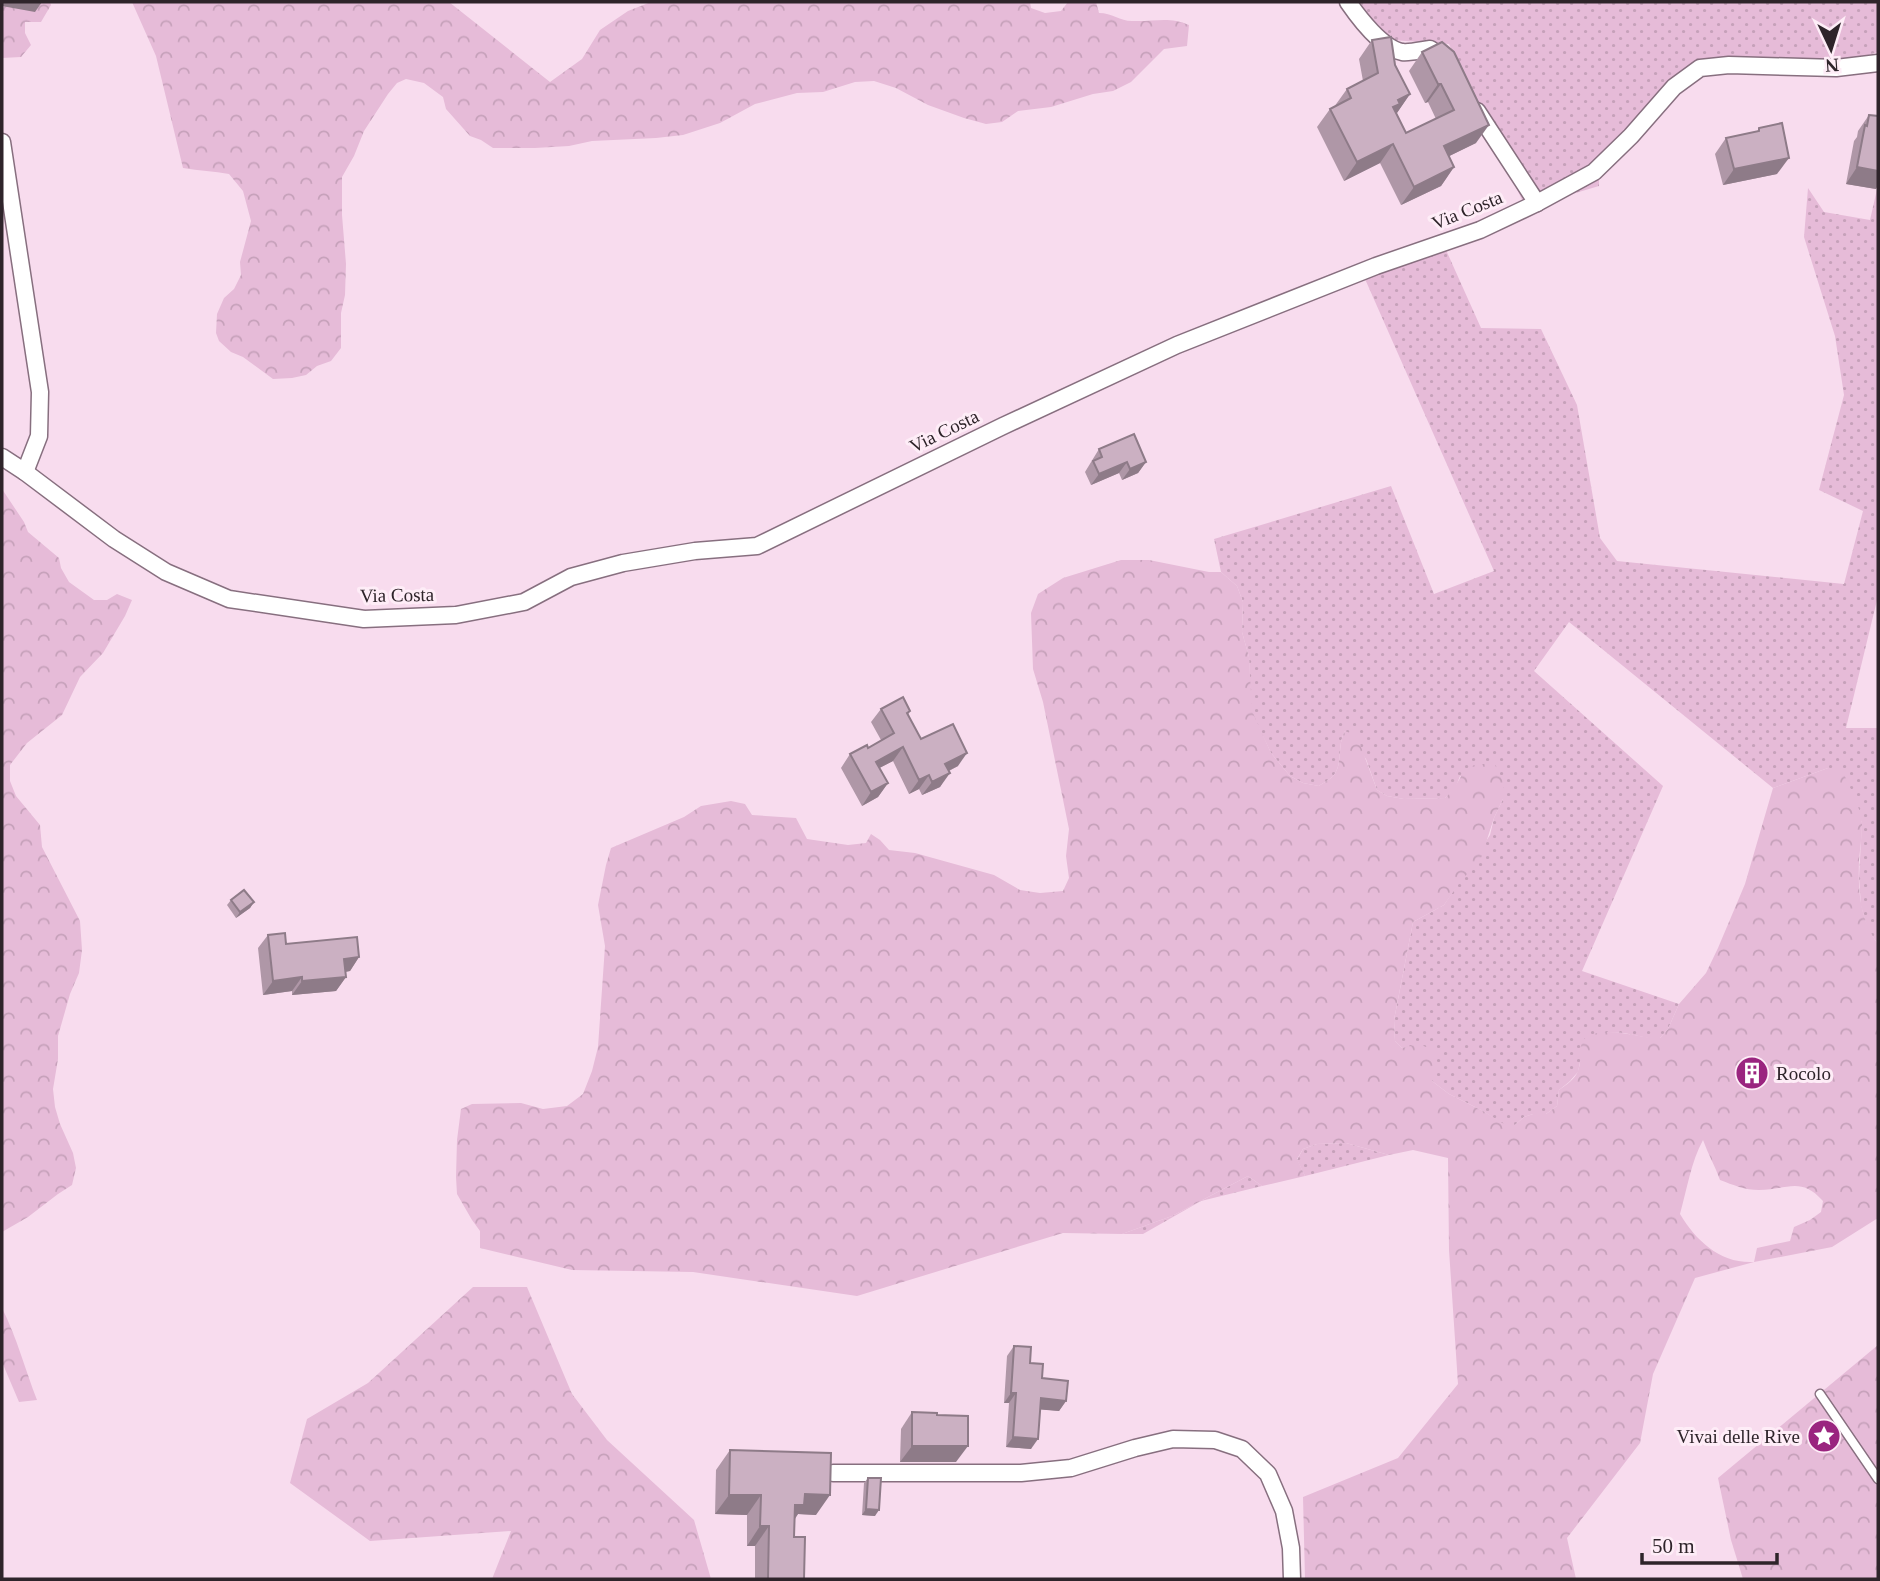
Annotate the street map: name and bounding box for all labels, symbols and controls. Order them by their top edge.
north arrow [1796,14,1866,84]
text: N [1824,55,1840,76]
street label: Via Costa [1429,186,1506,234]
street label: Via Costa [906,405,983,457]
street label: Via Costa [360,584,435,606]
building icon: Rocolo [1733,1054,1771,1092]
place label: Rocolo [1776,1063,1831,1084]
place icon: Vivai delle Rive [1805,1417,1843,1455]
place label: Vivai delle Rive [1677,1426,1800,1447]
scale bar [1642,1522,1777,1566]
text: 50 m [1652,1534,1695,1558]

